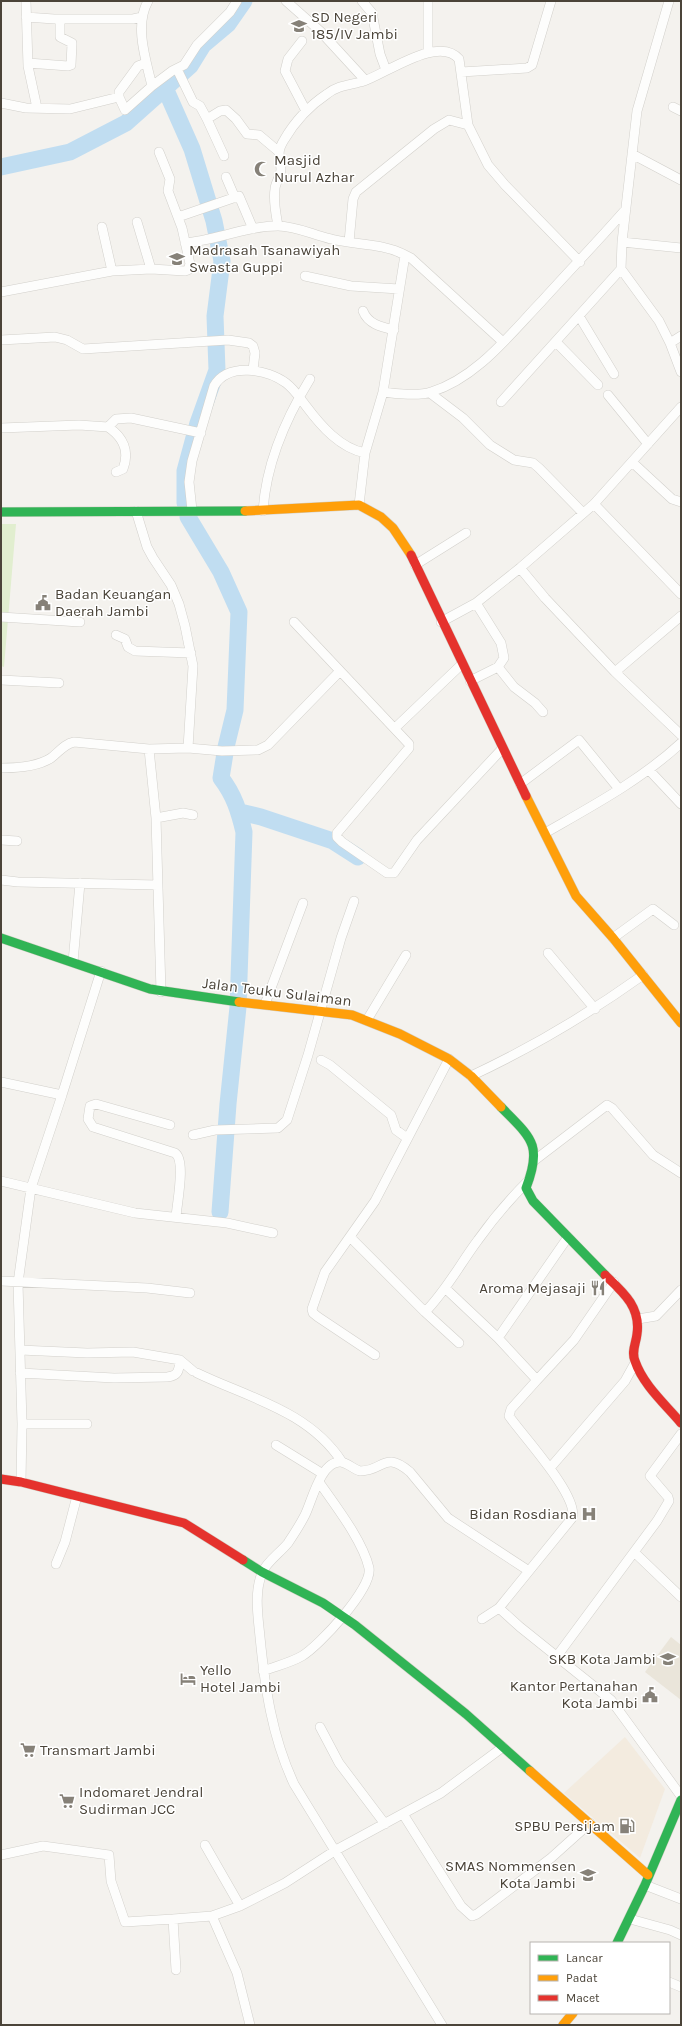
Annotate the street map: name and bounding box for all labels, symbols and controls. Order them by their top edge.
place label: SD Negeri 185/IV Jambi [311,8,398,43]
school or university icon: SD Negeri 185/IV Jambi [290,17,308,35]
place label: Masjid Nurul Azhar [274,151,355,186]
mosque icon: Masjid Nurul Azhar [253,160,271,178]
place label: Madrasah Tsanawiyah Swasta Guppi [189,241,340,276]
school or university icon: Madrasah Tsanawiyah Swasta Guppi [168,250,186,268]
place label: Badan Keuangan Daerah Jambi [55,585,171,620]
public building icon: Badan Keuangan Daerah Jambi [34,594,52,612]
street label: Jalan Teuku Sulaiman [201,974,353,1010]
place label: Aroma Mejasaji [479,1279,586,1297]
restaurant icon: Aroma Mejasaji [589,1279,607,1297]
place label: Bidan Rosdiana [469,1505,577,1523]
hospital icon: Bidan Rosdiana [580,1505,598,1523]
place label: SKB Kota Jambi [548,1650,656,1668]
school or university icon: SKB Kota Jambi [659,1650,677,1668]
place label: Yello Hotel Jambi [200,1661,281,1696]
hotel icon: Yello Hotel Jambi [179,1670,197,1688]
place label: Kantor Pertanahan Kota Jambi [510,1677,638,1712]
public building icon: Kantor Pertanahan Kota Jambi [641,1686,659,1704]
supermarket icon: Transmart Jambi [19,1741,37,1759]
place label: Transmart Jambi [40,1741,156,1759]
place label: Indomaret Jendral Sudirman JCC [79,1783,204,1818]
supermarket icon: Indomaret Jendral Sudirman JCC [58,1792,76,1810]
place label: SPBU Persijam [514,1817,615,1835]
fuel station icon: SPBU Persijam [618,1817,636,1835]
place label: SMAS Nommensen Kota Jambi [445,1857,576,1892]
school or university icon: SMAS Nommensen Kota Jambi [579,1866,597,1884]
legend [530,1942,670,2014]
text: Lancar [566,1951,603,1965]
text: Padat [566,1971,598,1985]
text: Macet [566,1991,600,2005]

